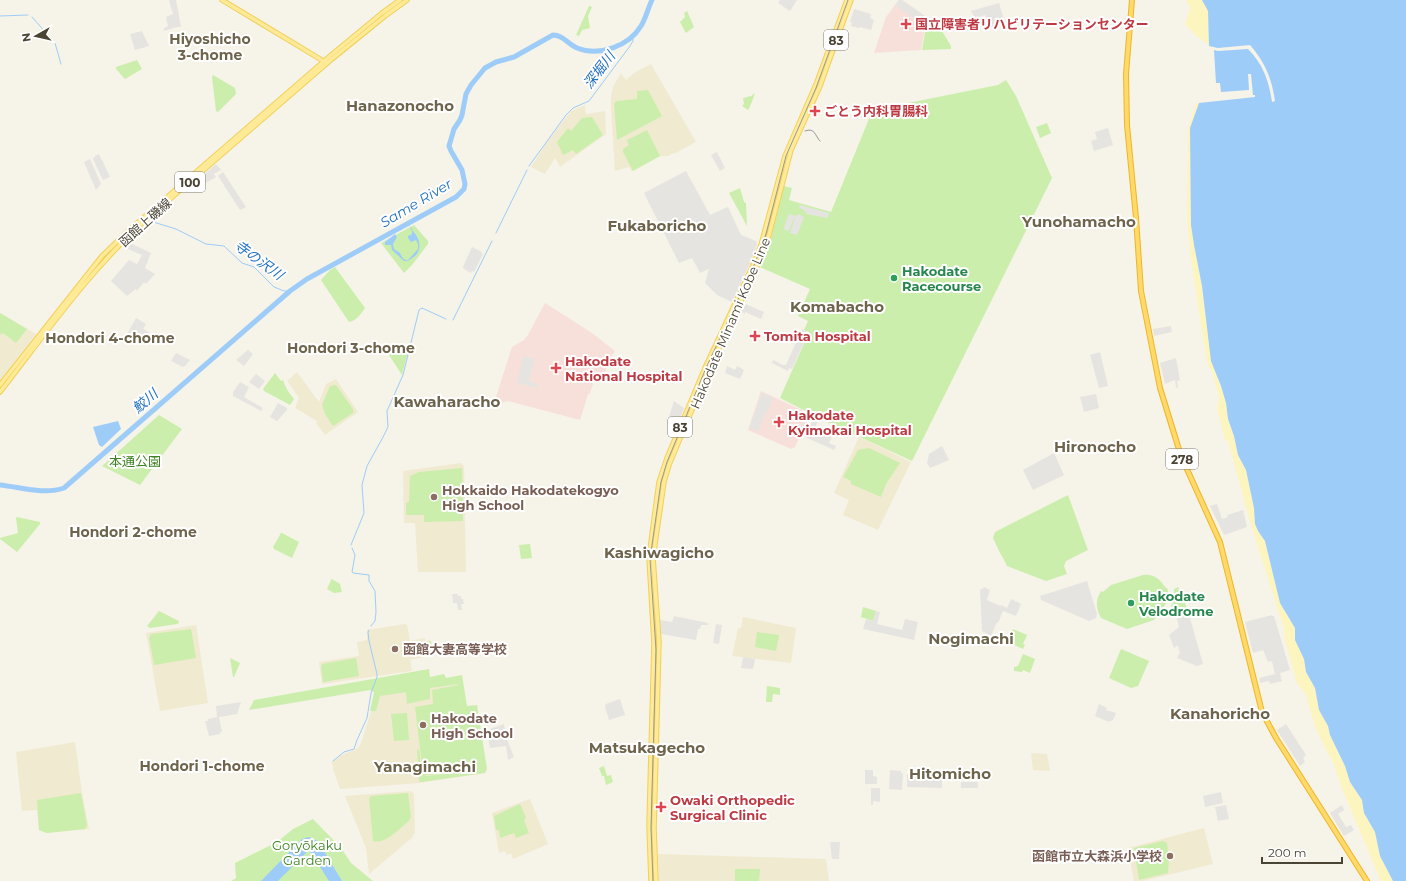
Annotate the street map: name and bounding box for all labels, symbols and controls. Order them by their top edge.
north arrow [16,16,56,56]
place label: 国立障害者リハビリテーションセンター [915,16,1149,32]
marker: 国立障害者リハビリテーションセンター [900,18,912,30]
district label: Hiyoshicho 3-chome [169,30,251,64]
road number: 83 [824,30,848,50]
text: N [19,32,34,43]
water label: 深堀川 [579,46,620,92]
district label: Hanazonocho [346,96,454,115]
place label: ごとう内科胃腸科 [824,103,928,119]
marker: ごとう内科胃腸科 [809,105,821,117]
road number: 100 [175,172,205,192]
water label: Same River [377,174,455,231]
street label: 函館上磯線 [115,194,175,250]
district label: Yunohamacho [1021,212,1136,231]
district label: Fukaboricho [608,216,707,235]
street label: Hakodate Minami Kobe Line [687,235,774,411]
water label: 寺の沢川 [231,236,289,285]
place label: Hakodate Racecourse [902,263,981,294]
marker: Hakodate Racecourse [889,273,899,283]
district label: Komabacho [790,297,884,316]
place label: Tomita Hospital [764,328,871,344]
district label: Hondori 4-chome [45,329,175,347]
marker: Tomita Hospital [749,330,761,342]
district label: Hondori 3-chome [287,339,415,357]
place label: Hakodate National Hospital [565,353,682,384]
marker: Hakodate National Hospital [550,362,562,374]
water label: 鮫川 [129,384,163,417]
district label: Kawaharacho [394,392,501,411]
place label: Hakodate Kyimokai Hospital [788,407,912,438]
marker: Hakodate Kyimokai Hospital [773,416,785,428]
road number: 83 [668,417,692,437]
district label: Hironocho [1054,437,1136,456]
road number: 278 [1166,449,1198,469]
park label: 本通公園 [109,453,161,469]
place label: Hokkaido Hakodatekogyo High School [442,482,619,513]
marker: Hokkaido Hakodatekogyo High School [429,492,439,502]
district label: Hondori 2-chome [69,523,197,541]
district label: Kashiwagicho [604,543,714,562]
place label: Hakodate Velodrome [1138,588,1214,619]
marker: Hakodate Velodrome [1126,598,1136,608]
district label: Nogimachi [928,629,1014,648]
place label: 函館大妻高等学校 [403,641,507,657]
marker: 函館大妻高等学校 [390,644,400,654]
district label: Kanahoricho [1170,704,1270,723]
place label: Hakodate High School [431,710,513,741]
marker: Hakodate High School [418,720,428,730]
district label: Matsukagecho [589,738,705,757]
district label: Hondori 1-chome [140,757,265,775]
district label: Yanagimachi [373,757,476,776]
district label: Hitomicho [909,764,991,783]
place label: Owaki Orthopedic Surgical Clinic [670,792,795,823]
marker: Owaki Orthopedic Surgical Clinic [655,801,667,813]
park label: Goryōkaku Garden [272,837,342,868]
scale bar [1262,839,1342,865]
text: 200 m [1268,845,1307,860]
place label: 函館市立大森浜小学校 [1032,848,1162,864]
marker: 函館市立大森浜小学校 [1165,851,1175,861]

